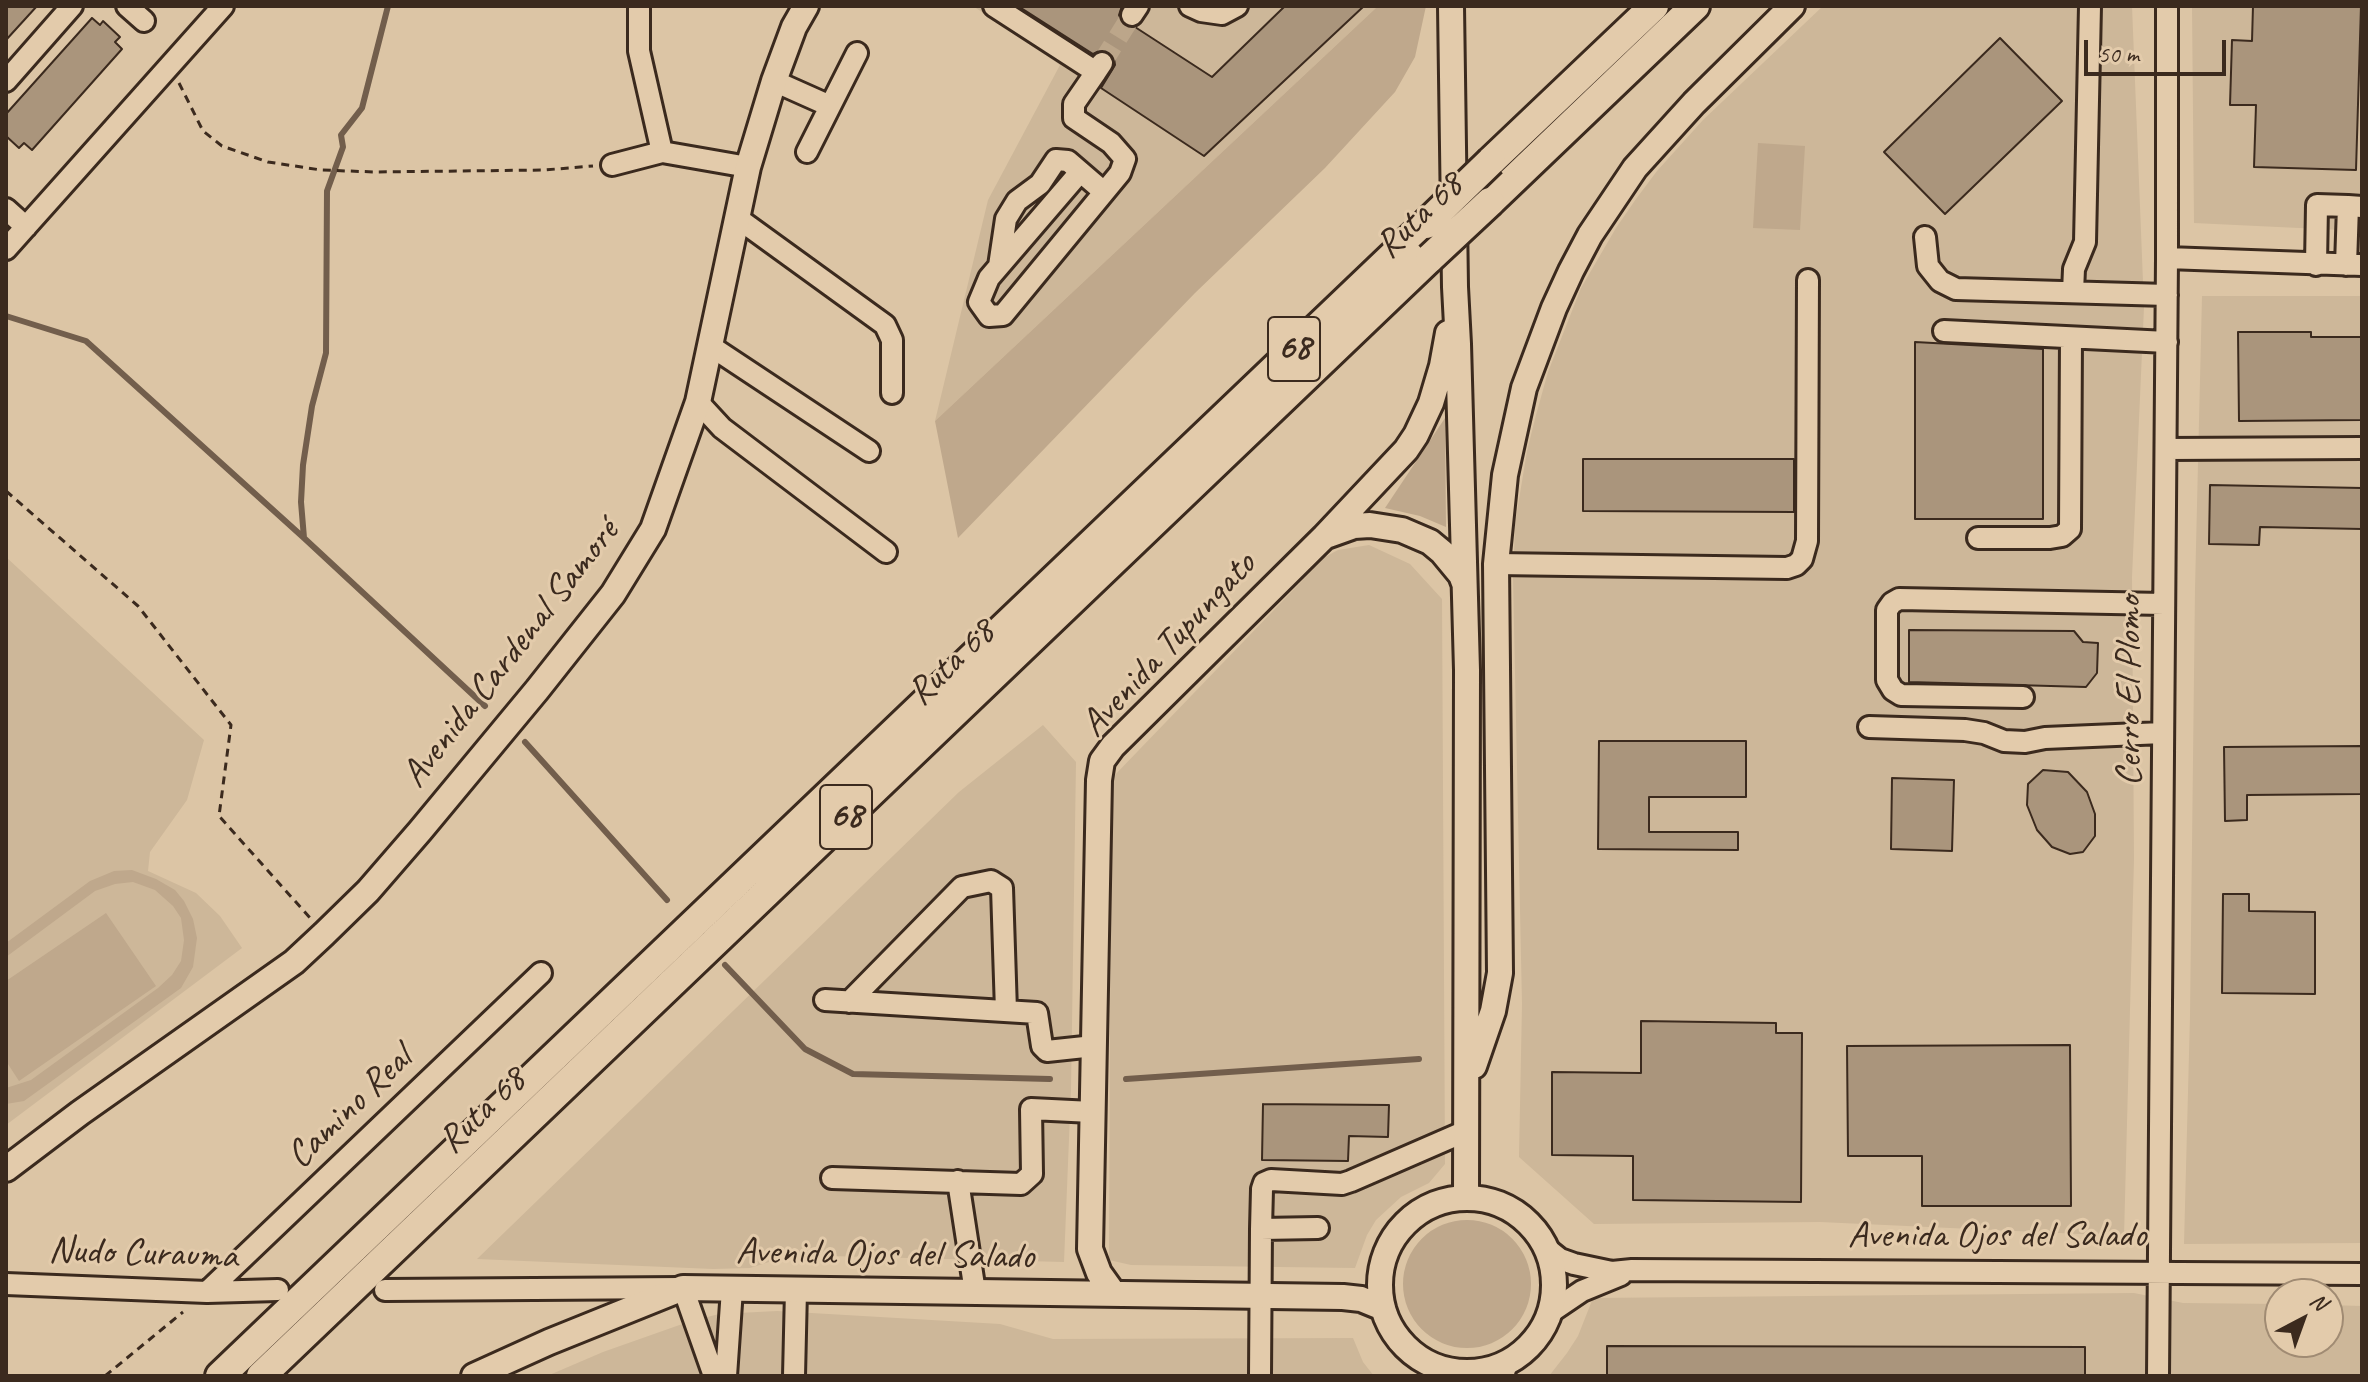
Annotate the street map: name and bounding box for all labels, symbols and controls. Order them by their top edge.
scale bar [2088,24,2230,74]
text: 50 m [2098,39,2139,69]
street label: Ruta 68 [1367,163,1473,269]
road number: 68 [1268,317,1320,381]
street label: Avenida Cardenal Samoré [392,511,630,797]
street label: Avenida Tupungato [1072,543,1266,747]
street label: Cerro El Plomo [2107,596,2153,786]
street label: Ruta 68 [899,610,1005,716]
road number: 68 [820,785,872,849]
street label: Camino Real [278,1037,422,1179]
street label: Ruta 68 [430,1058,536,1164]
street label: Avenida Ojos del Salado [1848,1213,2146,1259]
street label: Nudo Curauma [48,1228,238,1280]
street label: Avenida Ojos del Salado [735,1230,1035,1280]
north arrow [2264,1278,2344,1358]
text: N [2304,1286,2333,1316]

